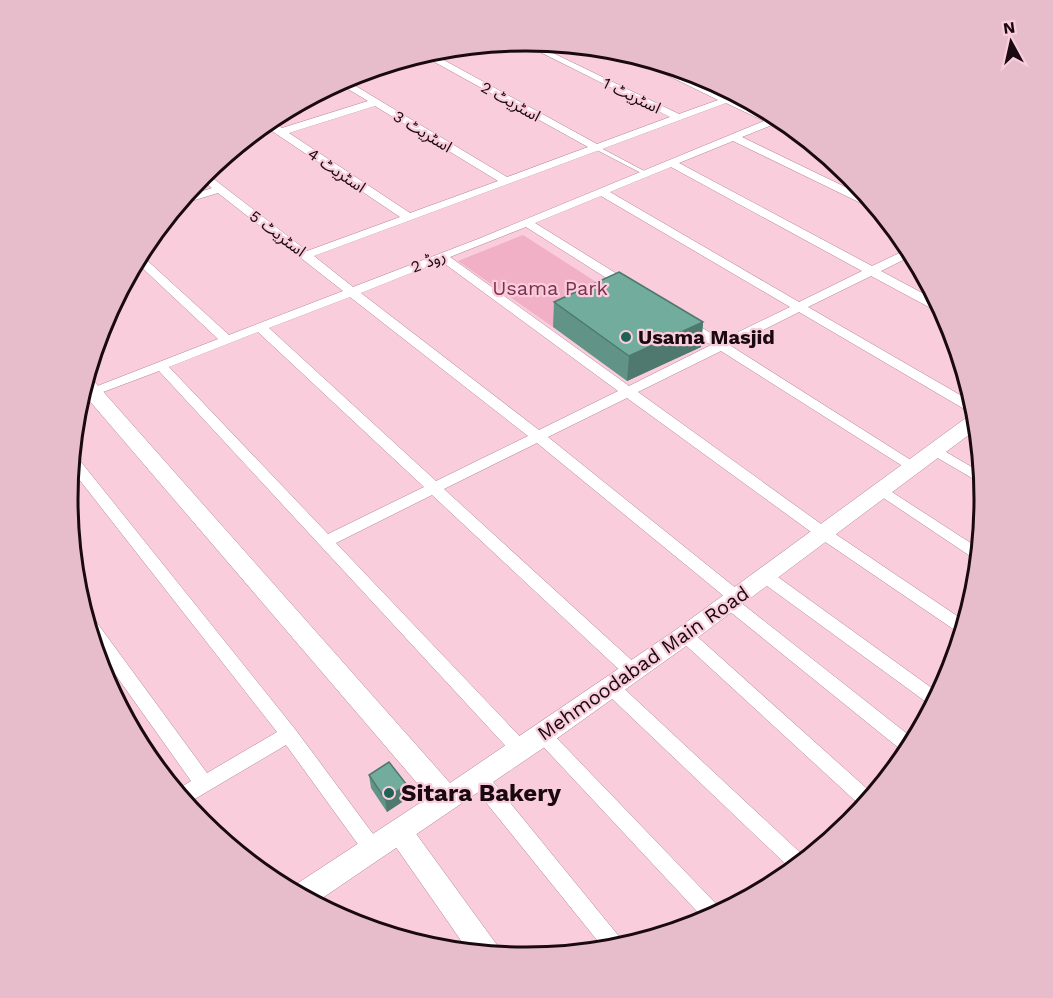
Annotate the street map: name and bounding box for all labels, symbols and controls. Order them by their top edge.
north arrow [981,12,1041,72]
text: N [1002,17,1016,38]
street label: اسٹریٹ 1 [600,73,664,118]
street label: اسٹریٹ 2 [478,77,544,126]
street label: اسٹریٹ 3 [390,106,456,156]
street label: اسٹریٹ 4 [304,144,369,197]
street label: اسٹریٹ 5 [246,206,309,261]
street label: روڈ 2 [408,246,448,277]
park label: Usama Park [492,276,608,300]
place label: Usama Masjid [638,325,775,349]
marker: Usama Masjid [619,330,633,344]
street label: Mehmoodabad Main Road [533,581,753,745]
place label: Sitara Bakery [401,779,562,807]
marker: Sitara Bakery [382,786,396,800]

